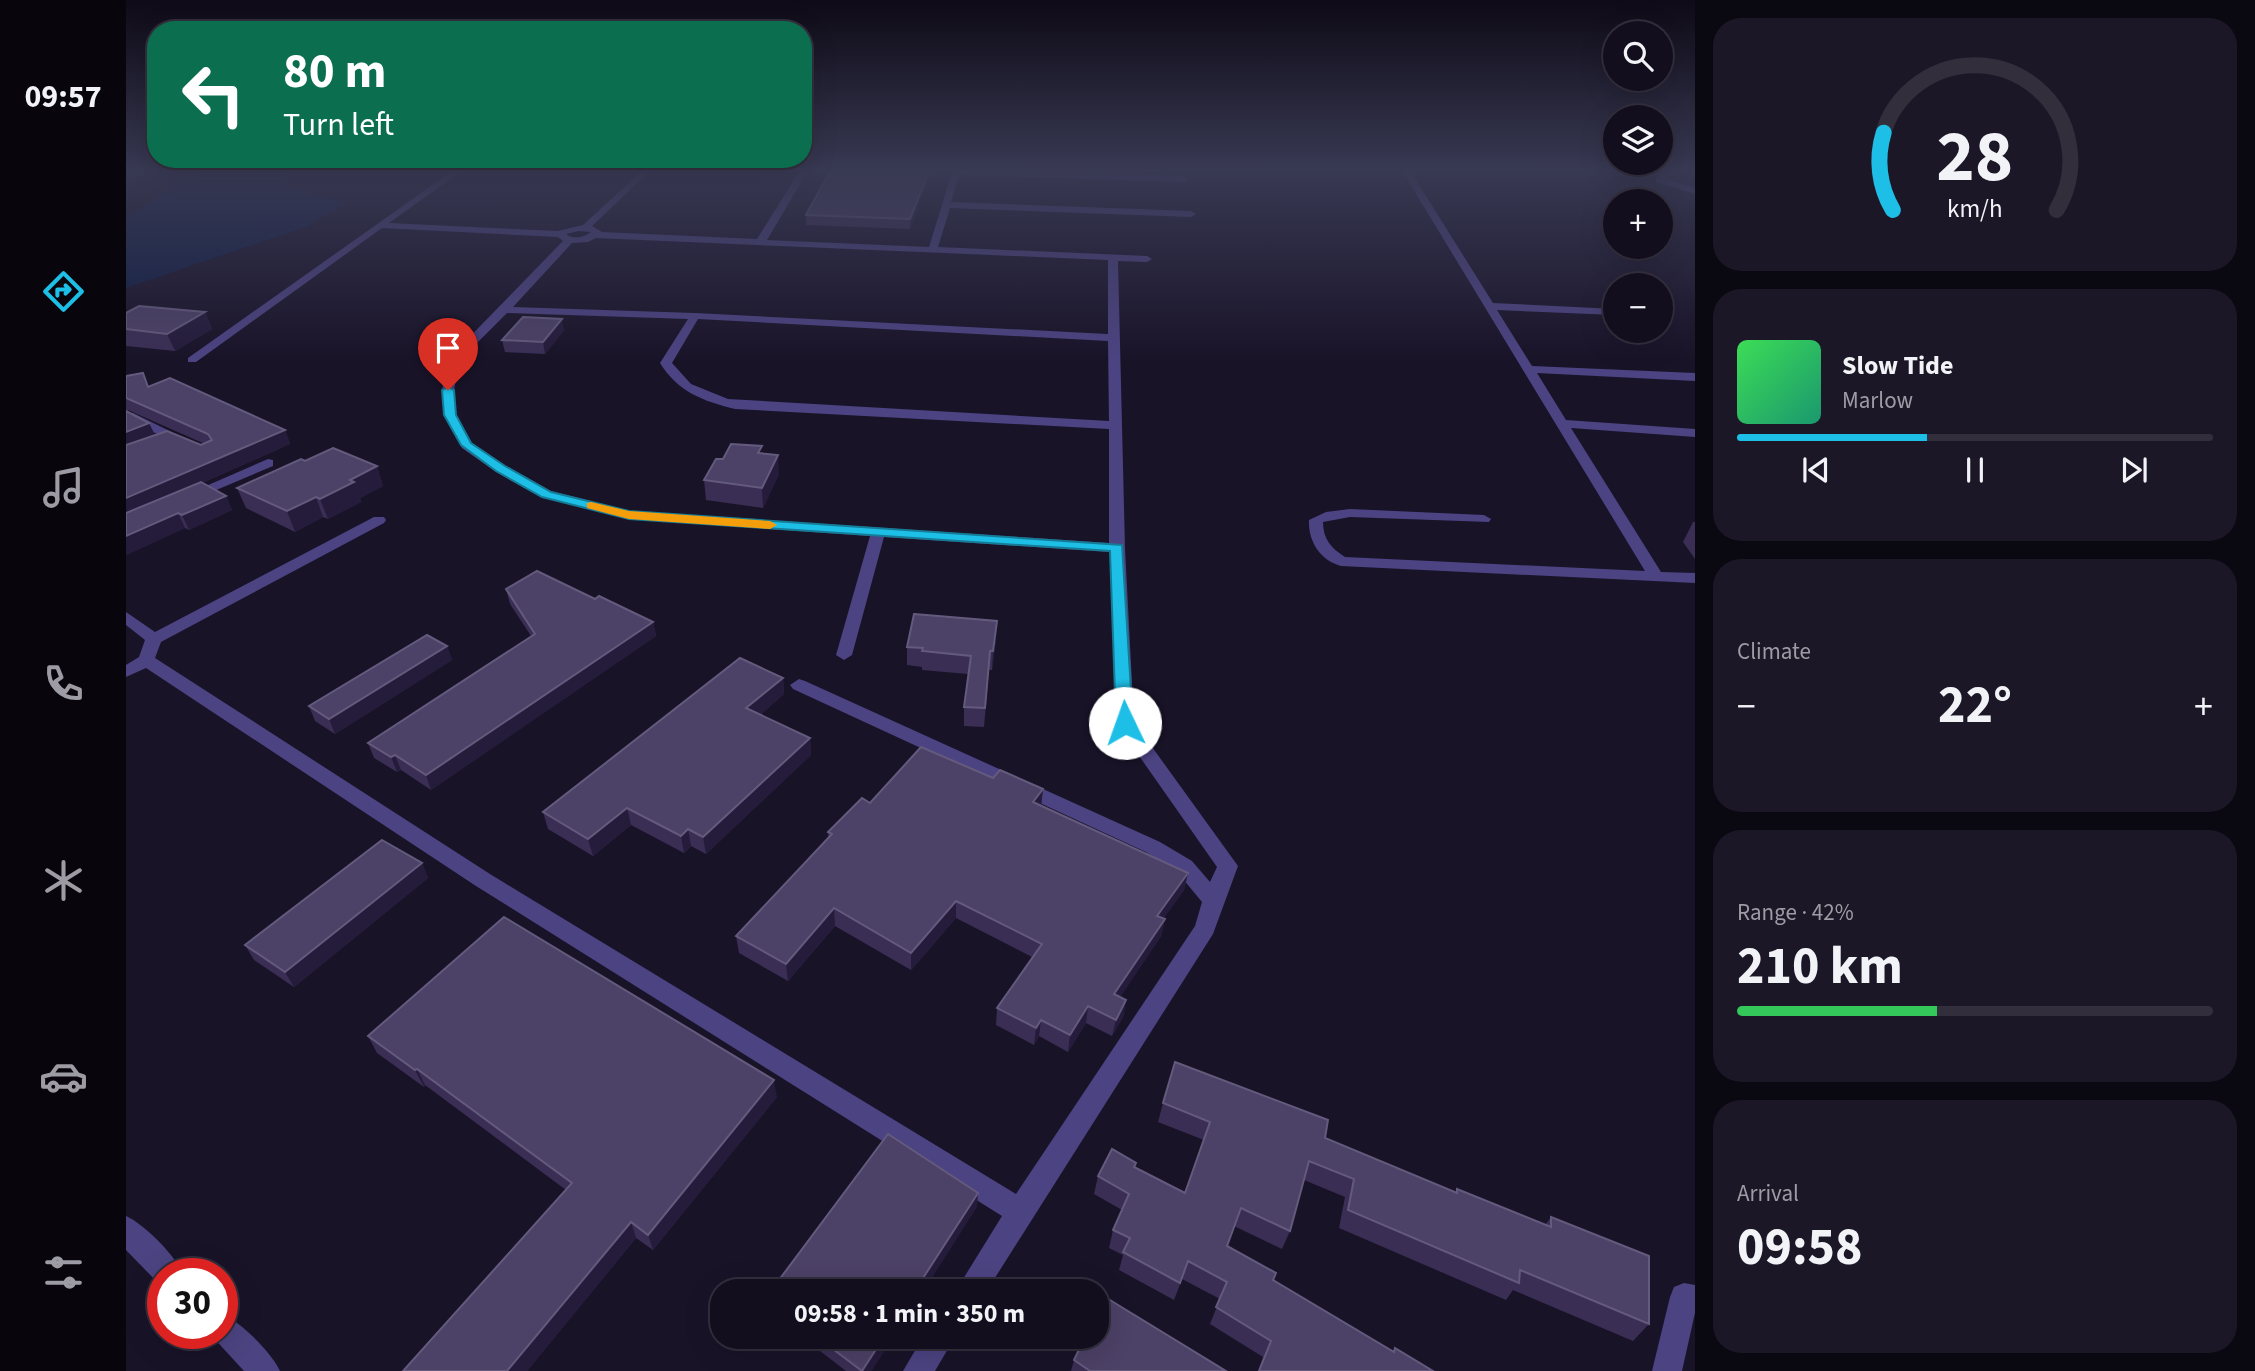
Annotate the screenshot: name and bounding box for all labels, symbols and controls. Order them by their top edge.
map controls [1603,21,1673,343]
button: search [1603,21,1673,91]
text: 80 m [283,37,387,107]
icon: left [168,49,259,140]
text: 09:57 [24,74,102,120]
text: Turn left [283,102,394,148]
button: layers [1603,105,1673,175]
text: 28 [1937,106,2013,210]
button: + [1603,189,1673,259]
text: km/h [1947,191,2003,227]
icon: directions [39,267,88,316]
button: − [1603,273,1673,343]
pin [418,318,478,390]
icon: arrive [429,329,467,367]
text: Slow Tide [1842,347,1953,384]
text: Marlow [1842,384,1913,417]
icon: previous [1797,451,1835,489]
icon: pause [1956,451,1994,489]
icon: next [2115,451,2153,489]
icon: music [39,463,88,512]
text: Climate [1737,635,1811,668]
icon: phone [39,659,88,708]
text: 22° [1938,669,2012,743]
text: − [1737,680,1756,734]
text: + [2194,680,2213,734]
position arrow [1088,686,1162,760]
icon: climate [39,856,88,905]
text: Range · 42% [1737,896,1854,929]
text: 210 km [1737,930,1903,1004]
icon: car [39,1052,88,1101]
text: Arrival [1737,1177,1799,1210]
text: 09:58 [1737,1211,1862,1285]
icon: filters [39,1248,88,1297]
speed limit sign: 30 [147,1258,238,1349]
text: 09:58 · 1 min · 350 m [794,1295,1025,1332]

